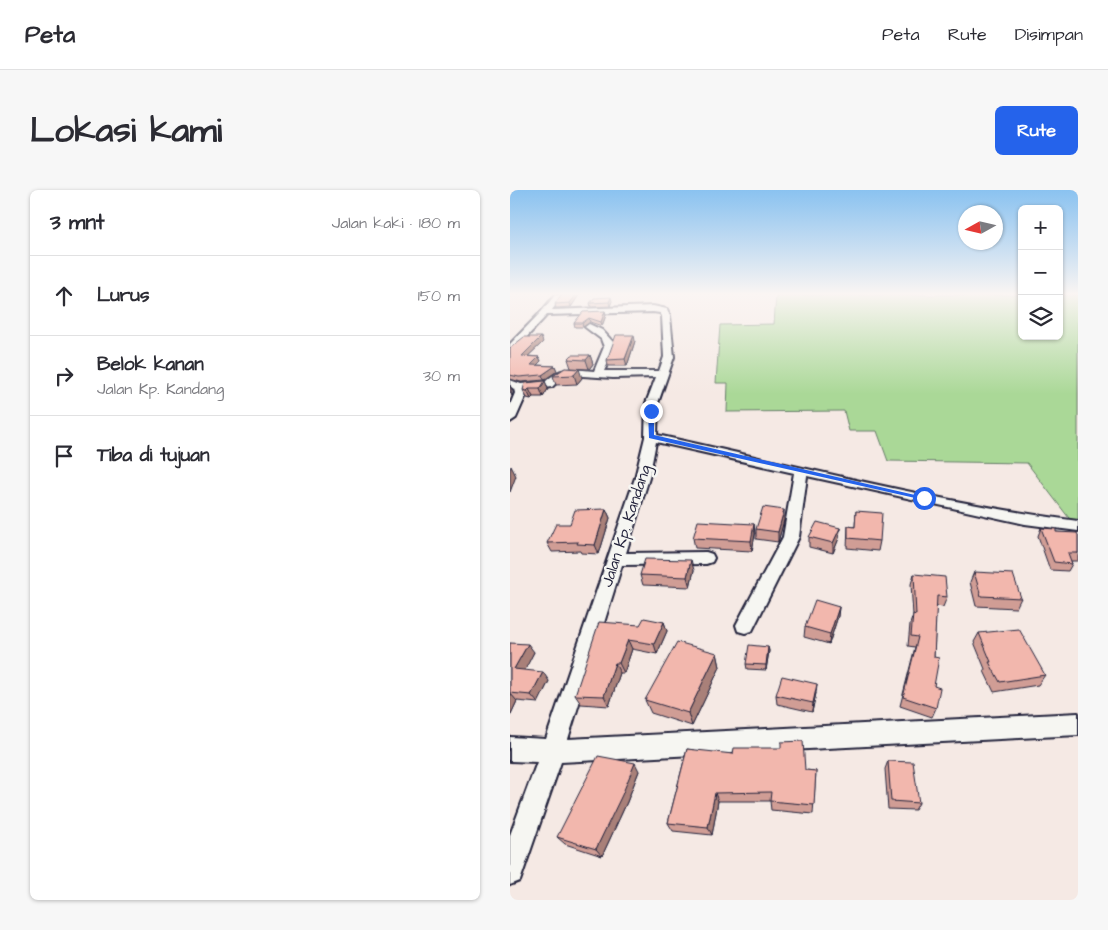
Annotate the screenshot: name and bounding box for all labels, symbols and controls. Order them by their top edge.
text: Peta [25,18,75,52]
text: Peta [882,22,920,47]
text: Rute [948,22,987,47]
text: Disimpan [1015,22,1083,47]
text: Lokasi kami [30,106,222,155]
button: Rute [995,106,1078,155]
north arrow [958,205,1003,250]
map controls [1018,205,1063,340]
button: + [1018,205,1063,250]
text: 3 mnt [50,208,104,237]
text: Jalan kaki · 180 m [332,212,460,234]
button: − [1018,250,1063,295]
icon: ahead [50,282,78,310]
text: Lurus [97,282,149,309]
text: 150 m [418,285,460,307]
button: layers [1018,295,1063,340]
text: Belok kanan [97,351,204,378]
icon: right [50,362,78,390]
text: 30 m [423,365,460,387]
text: Jalan Kp. Kandang [97,378,224,400]
route end [640,400,663,423]
icon: arrive [50,442,78,470]
text: Tiba di tujuan [97,442,209,469]
street label: Jalan Kp. Kandang [596,462,657,590]
route start [913,487,936,510]

